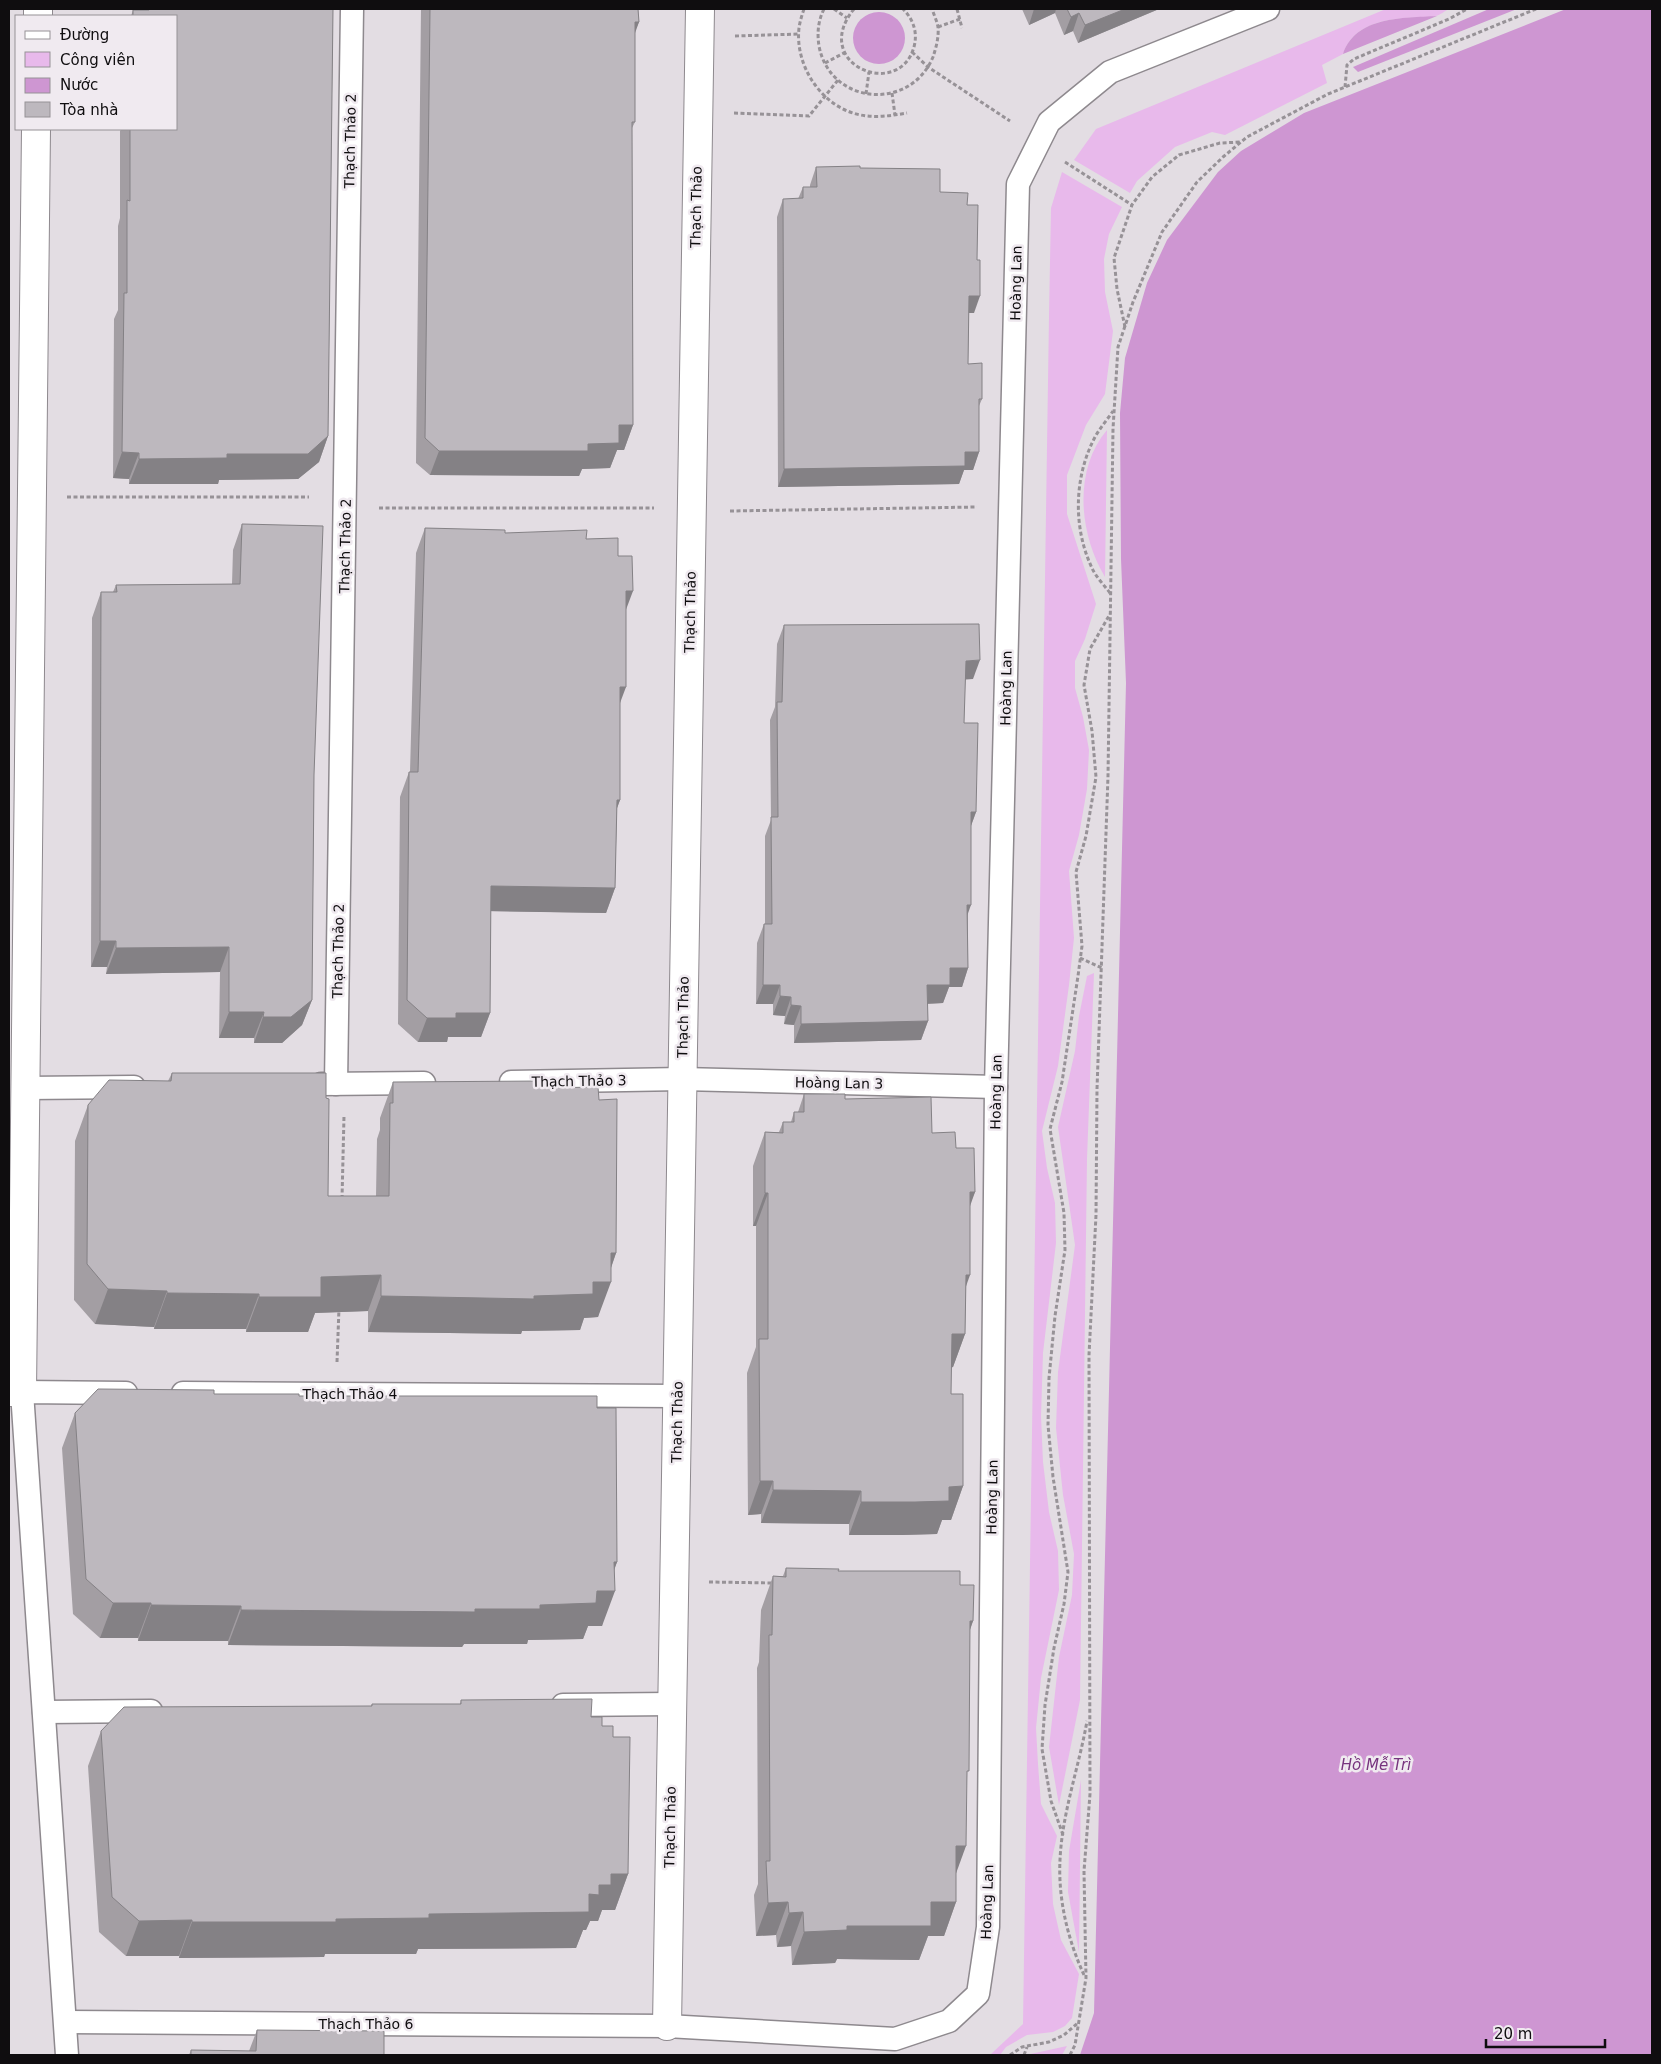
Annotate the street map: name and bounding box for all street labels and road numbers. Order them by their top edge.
street label: Thạch Thảo 2 [341,93,359,190]
street label: Thạch Thảo [687,166,705,249]
street label: Hoàng Lan [1007,245,1025,321]
street label: Thạch Thảo 2 [336,498,354,595]
street label: Thạch Thảo [681,571,699,654]
street label: Hoàng Lan [997,650,1015,726]
street label: Thạch Thảo 2 [329,903,347,1000]
street label: Thạch Thảo [674,976,692,1059]
street label: Hoàng Lan [987,1054,1005,1130]
street label: Thạch Thảo 3 [530,1072,627,1090]
street label: Hoàng Lan 3 [795,1074,883,1092]
street label: Thạch Thảo [668,1381,686,1464]
street label: Thạch Thảo 4 [302,1386,398,1402]
street label: Hoàng Lan [983,1459,1001,1535]
street label: Thạch Thảo [661,1786,679,1869]
street label: Hoàng Lan [978,1864,996,1940]
street label: Thạch Thảo 6 [318,2016,414,2032]

